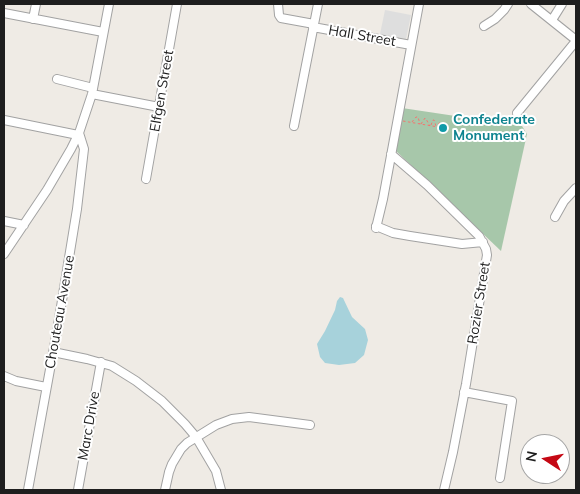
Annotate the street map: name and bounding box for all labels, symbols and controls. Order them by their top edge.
street label: Hall Street [327,22,397,50]
street label: Elfgen Street [147,49,177,133]
place label: Confederate Monument [453,112,535,144]
marker: Confederate Monument [437,122,449,134]
street label: Chouteau Avenue [42,254,78,370]
street label: Rozier Street [464,261,494,345]
street label: Marc Drive [75,390,103,462]
north arrow [520,434,570,484]
text: N [521,449,541,463]

